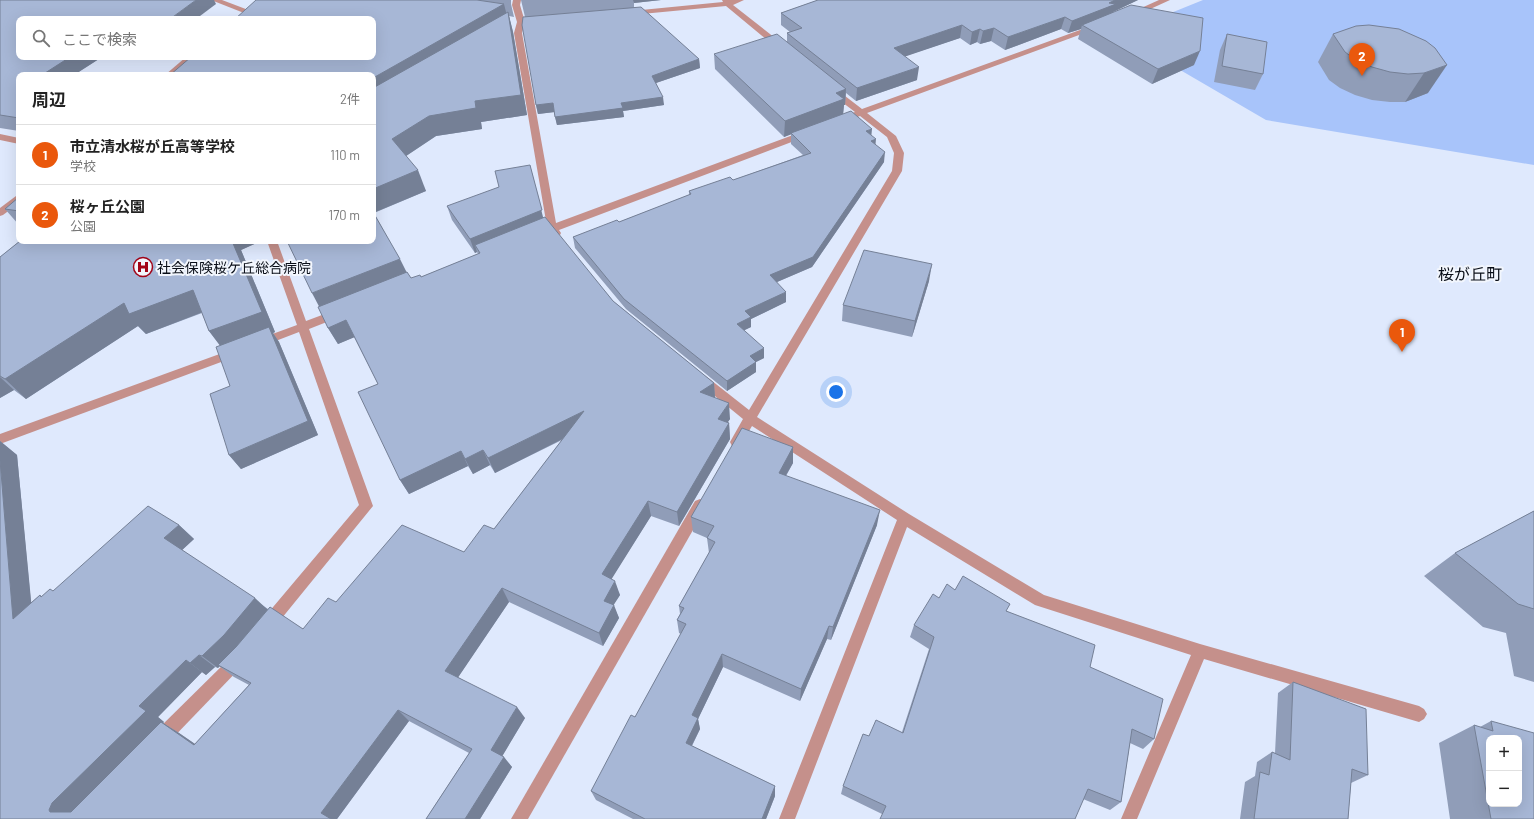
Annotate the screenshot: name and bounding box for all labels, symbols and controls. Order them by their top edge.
search box [16,16,376,60]
icon: search [30,27,52,49]
text: ここで検索 [62,30,137,48]
pin: 2 [1349,43,1375,76]
text: 周辺 [32,89,66,109]
text: 2件 [340,91,360,107]
text: 市立清水桜が丘高等学校 [70,137,235,155]
text: 1 [43,147,47,163]
text: 110 m [330,147,360,163]
text: 学校 [70,158,96,174]
text: 桜ヶ丘公園 [70,197,145,215]
text: 2 [41,207,49,223]
text: 170 m [329,207,360,223]
text: 公園 [70,218,96,234]
hospital icon: 社会保険桜ケ丘総合病院 [132,256,154,278]
place label: 社会保険桜ケ丘総合病院 [157,259,311,276]
district label: 桜が丘町 [1438,264,1502,283]
pin: 1 [1389,319,1415,352]
your location [826,382,846,402]
map controls [1486,735,1522,807]
button: + [1486,735,1522,771]
button: − [1486,771,1522,807]

